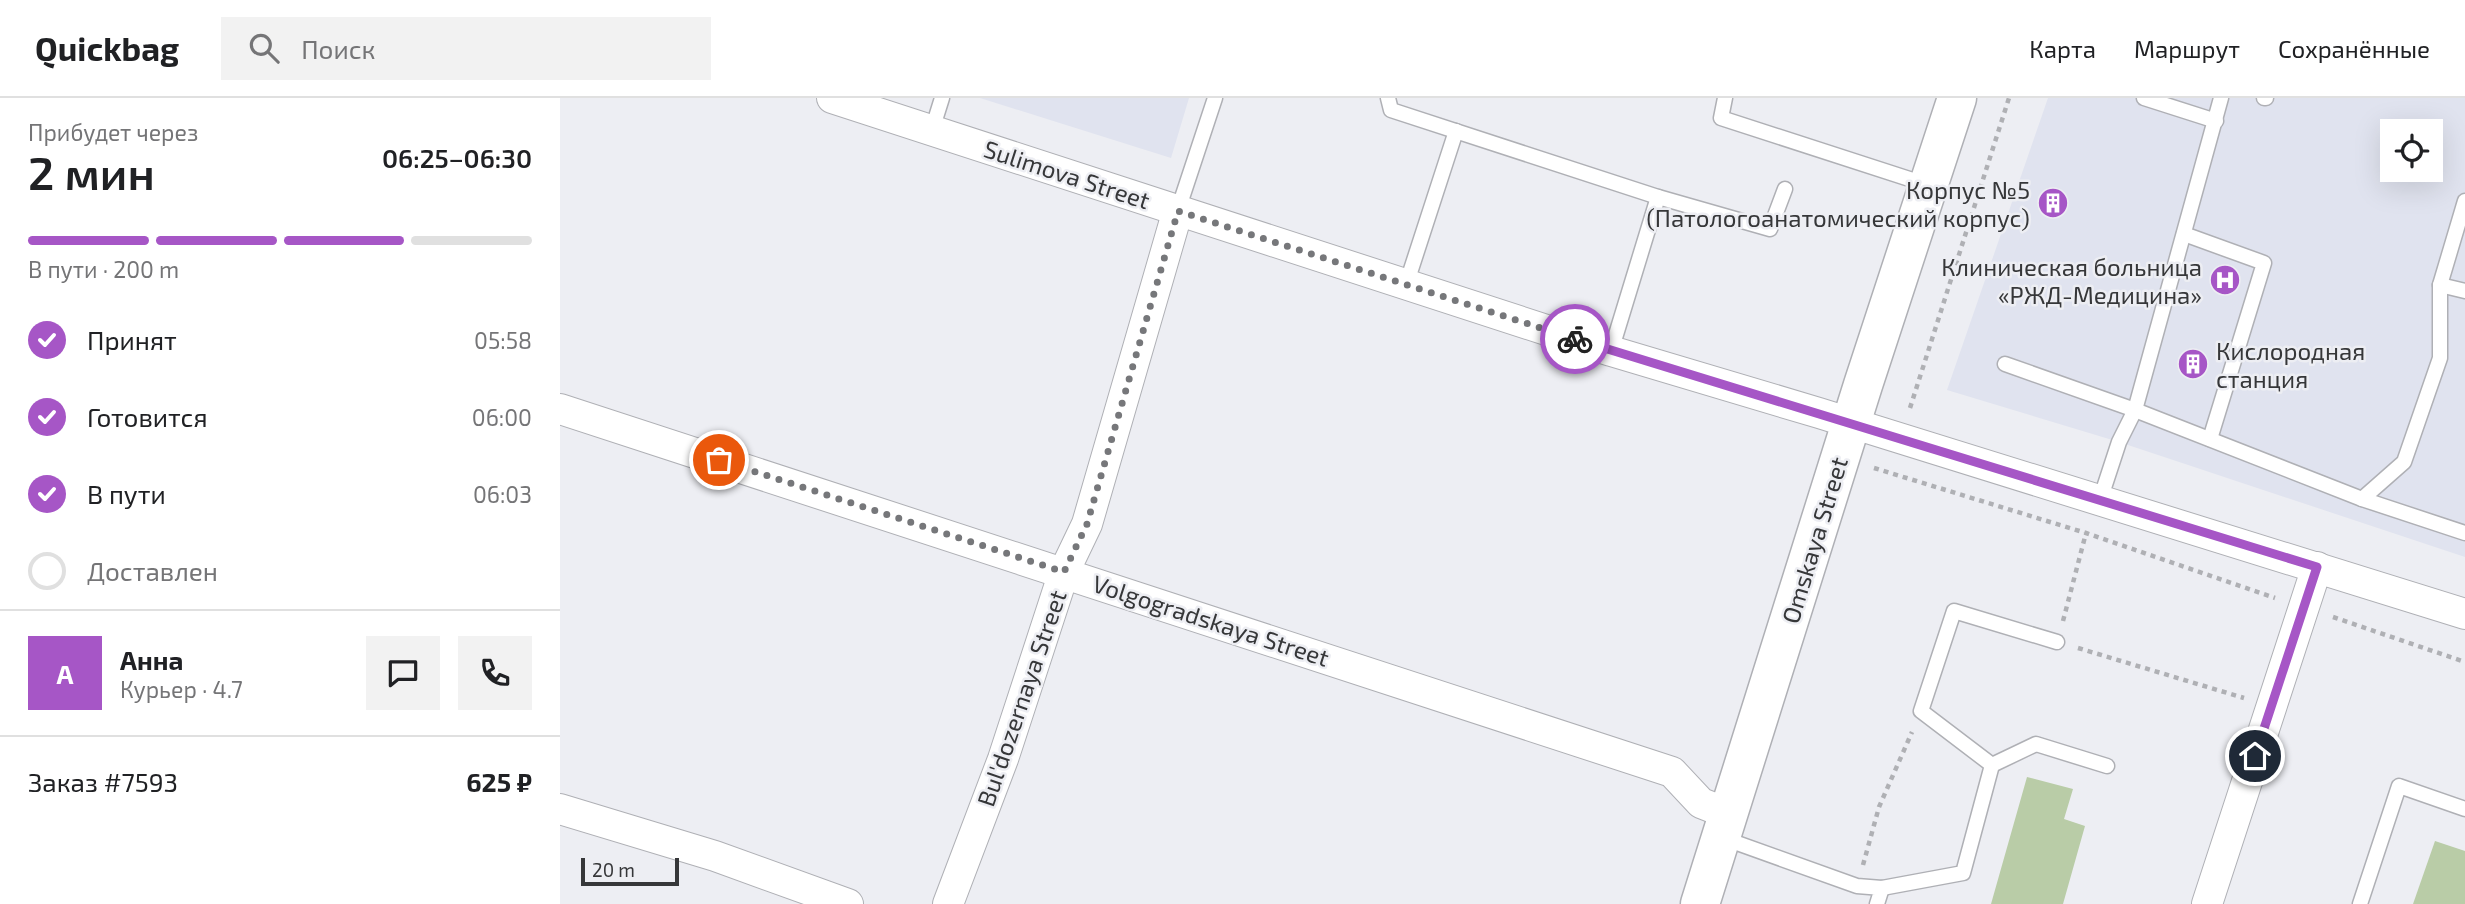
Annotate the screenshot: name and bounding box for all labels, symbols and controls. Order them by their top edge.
search box [221,17,711,80]
text: Quickbag [35,28,179,68]
icon: search [245,29,283,67]
text: Поиск [301,33,375,64]
text: Карта [2029,34,2096,63]
text: Маршрут [2134,34,2240,63]
text: Сохранённые [2278,34,2430,63]
text: Прибудет через [28,118,198,146]
map controls [2380,119,2443,182]
button: locate [2380,119,2443,182]
street label: Sulimova Street [980,134,1154,214]
text: 06:25–06:30 [382,142,532,173]
text: 2 мин [28,144,155,199]
place label: Корпус №5 (Патологоанатомический корпус) [1646,175,2030,233]
building icon: Корпус №5 (Патологоанатомический корпус) [2036,186,2070,220]
place label: Клиническая больница «РЖД-Медицина» [1941,252,2202,309]
text: В пути · 200 m [28,255,179,283]
hospital icon: Клиническая больница «РЖД-Медицина» [2208,263,2242,297]
courier [1540,304,1610,374]
icon: bike [1556,320,1594,358]
icon: check [28,321,66,359]
text: Принят [87,324,177,355]
text: 05:58 [474,326,532,354]
place label: Кислородная станция [2216,336,2365,393]
building icon: Кислородная станция [2176,347,2210,381]
icon: check [28,398,66,436]
text: Готовится [87,401,208,432]
text: 06:00 [472,403,532,431]
pin [689,430,749,490]
icon: bag [700,441,738,479]
street label: Omskaya Street [1775,453,1853,627]
icon: check [28,475,66,513]
text: В пути [87,478,166,509]
text: 06:03 [473,480,532,508]
text: Доставлен [87,555,218,586]
street label: Volgogradskaya Street [1089,568,1333,672]
street label: Bul'dozernaya Street [970,586,1072,810]
button: chat [366,636,440,710]
button: phone [458,636,532,710]
text: Анна [120,644,183,675]
text: А [57,658,73,689]
text: Курьер · 4.7 [120,675,243,703]
pin [2225,726,2285,786]
icon: home [2236,737,2274,775]
text: Заказ #7593 [28,766,178,797]
text: 625 ₽ [466,766,532,797]
scale bar [581,855,679,887]
text: 20 m [592,858,635,881]

